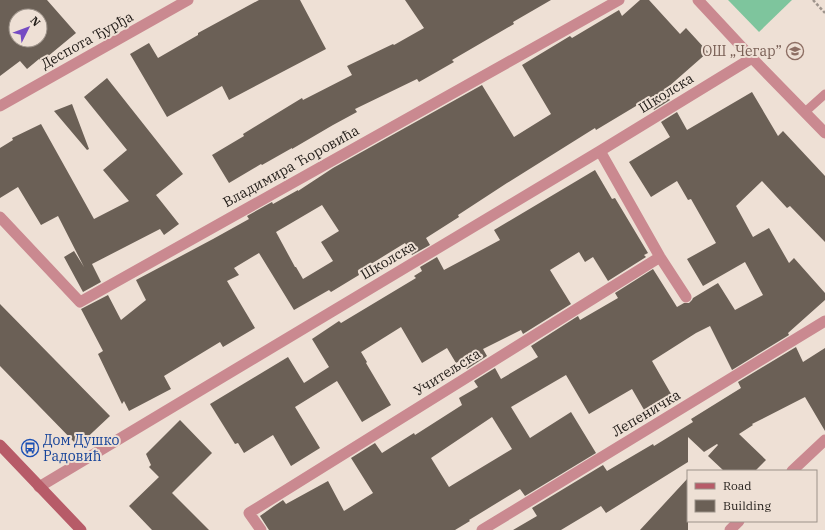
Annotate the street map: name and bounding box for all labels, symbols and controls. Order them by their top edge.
street label: Деспота Ђурђа [38,7,137,73]
north arrow [8,8,48,48]
text: N [27,13,44,29]
school or university icon: ОШ „Чегар” [785,41,805,61]
place label: ОШ „Чегар” [702,42,782,60]
street label: Школска [635,69,697,117]
street label: Владимира Ћоровића [220,121,363,211]
street label: Школска [357,236,419,284]
street label: Учитељска [410,344,484,400]
street label: Лепеничка [608,385,684,440]
place label: Дом Душко Радовић [43,431,119,465]
bus stop icon: Дом Душко Радовић [20,438,40,458]
legend [687,470,817,522]
text: Road [723,478,752,493]
text: Building [723,498,771,513]

